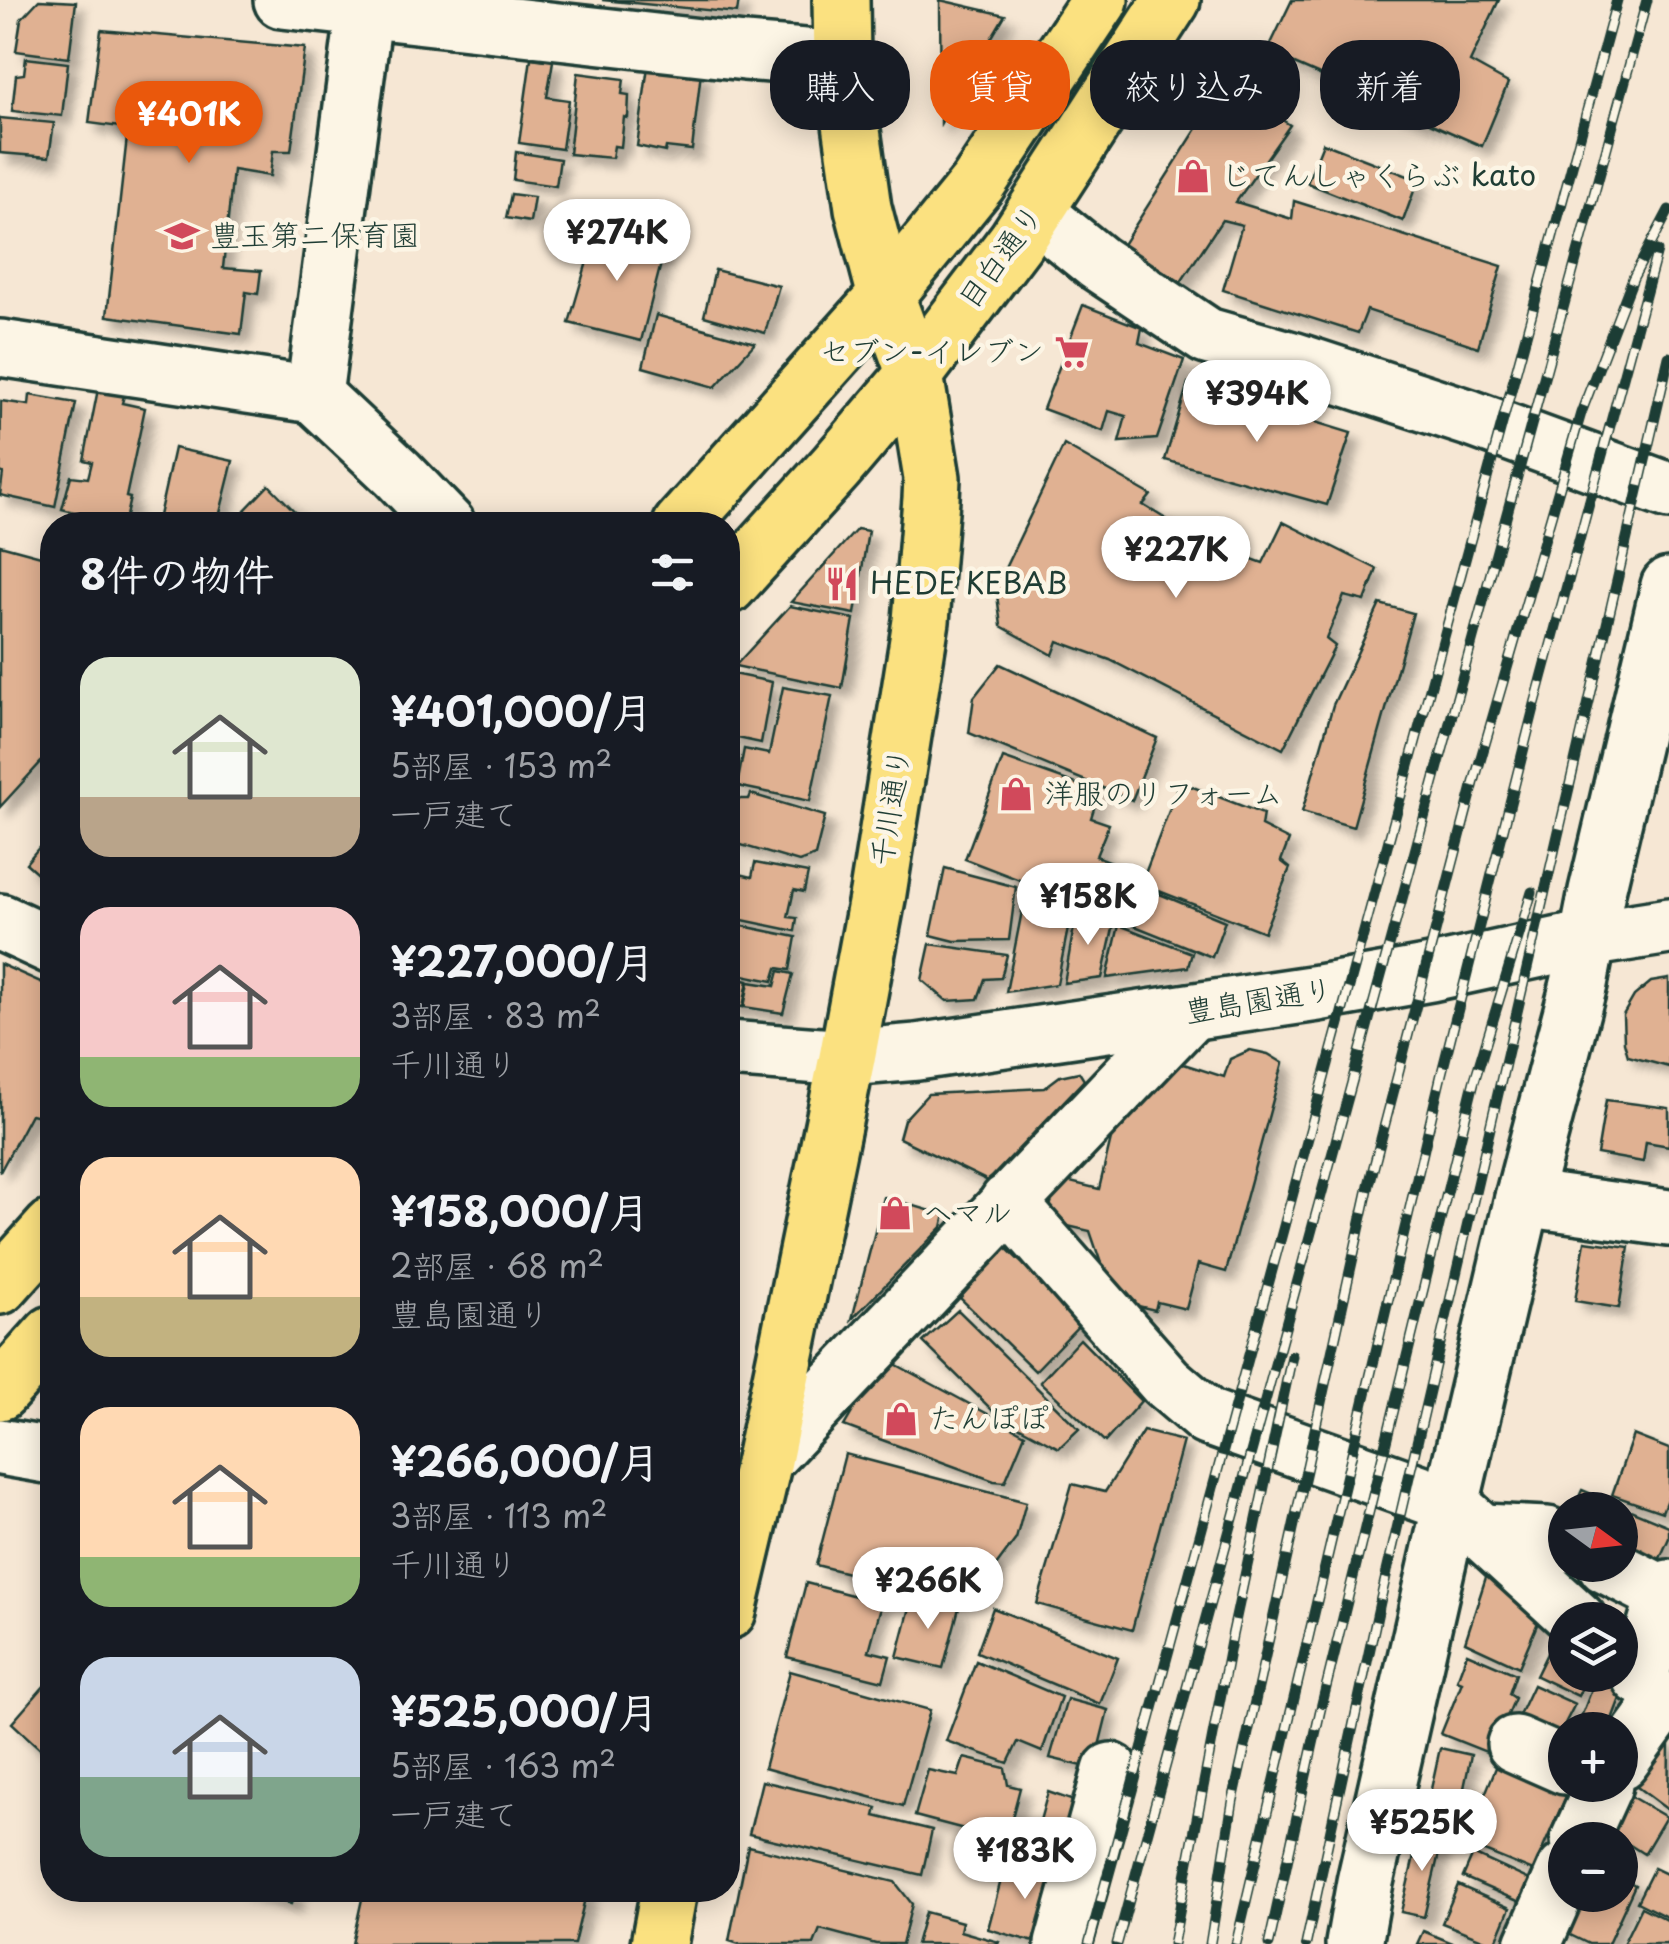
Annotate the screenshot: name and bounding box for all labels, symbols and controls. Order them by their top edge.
chip: 購入 [770,40,910,130]
chip: 賃貸 [930,40,1070,130]
chip: 絞り込み [1090,40,1300,130]
chip: 新着 [1320,40,1460,130]
pin: ¥401K [119,81,259,166]
text: ¥401K [137,89,241,137]
place label: じてんしゃくらぶ kato [1221,151,1536,196]
shop icon: じてんしゃくらぶ kato [1174,157,1212,195]
street label: 目白通り [946,194,1052,317]
pin: ¥274K [547,199,687,284]
text: ¥274K [566,207,668,255]
place label: 豊玉第二保育園 [210,211,420,256]
school or university icon: 豊玉第二保育園 [163,217,201,255]
place label: セブン-イレブン [820,327,1044,372]
supermarket icon: セブン-イレブン [1053,333,1091,371]
pin: ¥394K [1187,360,1327,445]
text: ¥394K [1205,368,1309,416]
pin: ¥227K [1106,516,1246,601]
text: ¥227K [1123,524,1229,572]
text: 8件の物件 [80,541,274,604]
icon: filters [645,545,700,600]
place label: HEDE KEBAB [870,559,1067,604]
restaurant icon: HEDE KEBAB [823,565,861,603]
text: ¥401,000/月 [390,678,653,741]
icon: home [160,697,280,817]
text: 5部屋 · 153 m² [390,741,612,789]
street label: 千川通り [857,744,920,869]
place label: 洋服のリフォーム [1044,769,1283,814]
shop icon: 洋服のリフォーム [997,775,1035,813]
text: 一戸建て [390,789,518,837]
pin: ¥158K [1018,863,1158,948]
text: ¥158K [1039,871,1137,919]
text: ¥227,000/月 [390,928,655,991]
icon: home [160,947,280,1067]
street label: 豊島園通り [1181,965,1336,1032]
text: 3部屋 · 83 m² [390,991,601,1039]
text: 千川通り [390,1039,518,1087]
text: ¥158,000/月 [390,1178,650,1241]
place label: ヘマル [923,1188,1012,1233]
shop icon: ヘマル [876,1194,914,1232]
icon: home [160,1197,280,1317]
text: 2部屋 · 68 m² [390,1241,604,1289]
text: 豊島園通り [390,1289,550,1337]
place label: たんぽぽ [929,1394,1049,1439]
shop icon: たんぽぽ [882,1400,920,1438]
text: ¥266,000/月 [390,1428,660,1491]
icon: home [160,1447,280,1567]
text: 3部屋 · 113 m² [390,1491,607,1539]
north arrow [1548,1492,1638,1582]
map controls [1548,1492,1638,1912]
text: 千川通り [390,1539,518,1587]
pin: ¥266K [858,1547,998,1632]
text: ¥266K [874,1555,982,1603]
button: layers [1548,1602,1638,1692]
text: ¥525,000/月 [390,1678,659,1741]
icon: home [160,1697,280,1817]
button: + [1548,1712,1638,1802]
text: 5部屋 · 163 m² [390,1741,616,1789]
text: 一戸建て [390,1789,518,1837]
pin: ¥525K [1352,1789,1492,1874]
text: ¥525K [1369,1797,1475,1845]
pin: ¥183K [955,1817,1095,1902]
button: − [1548,1822,1638,1912]
text: ¥183K [975,1825,1075,1873]

